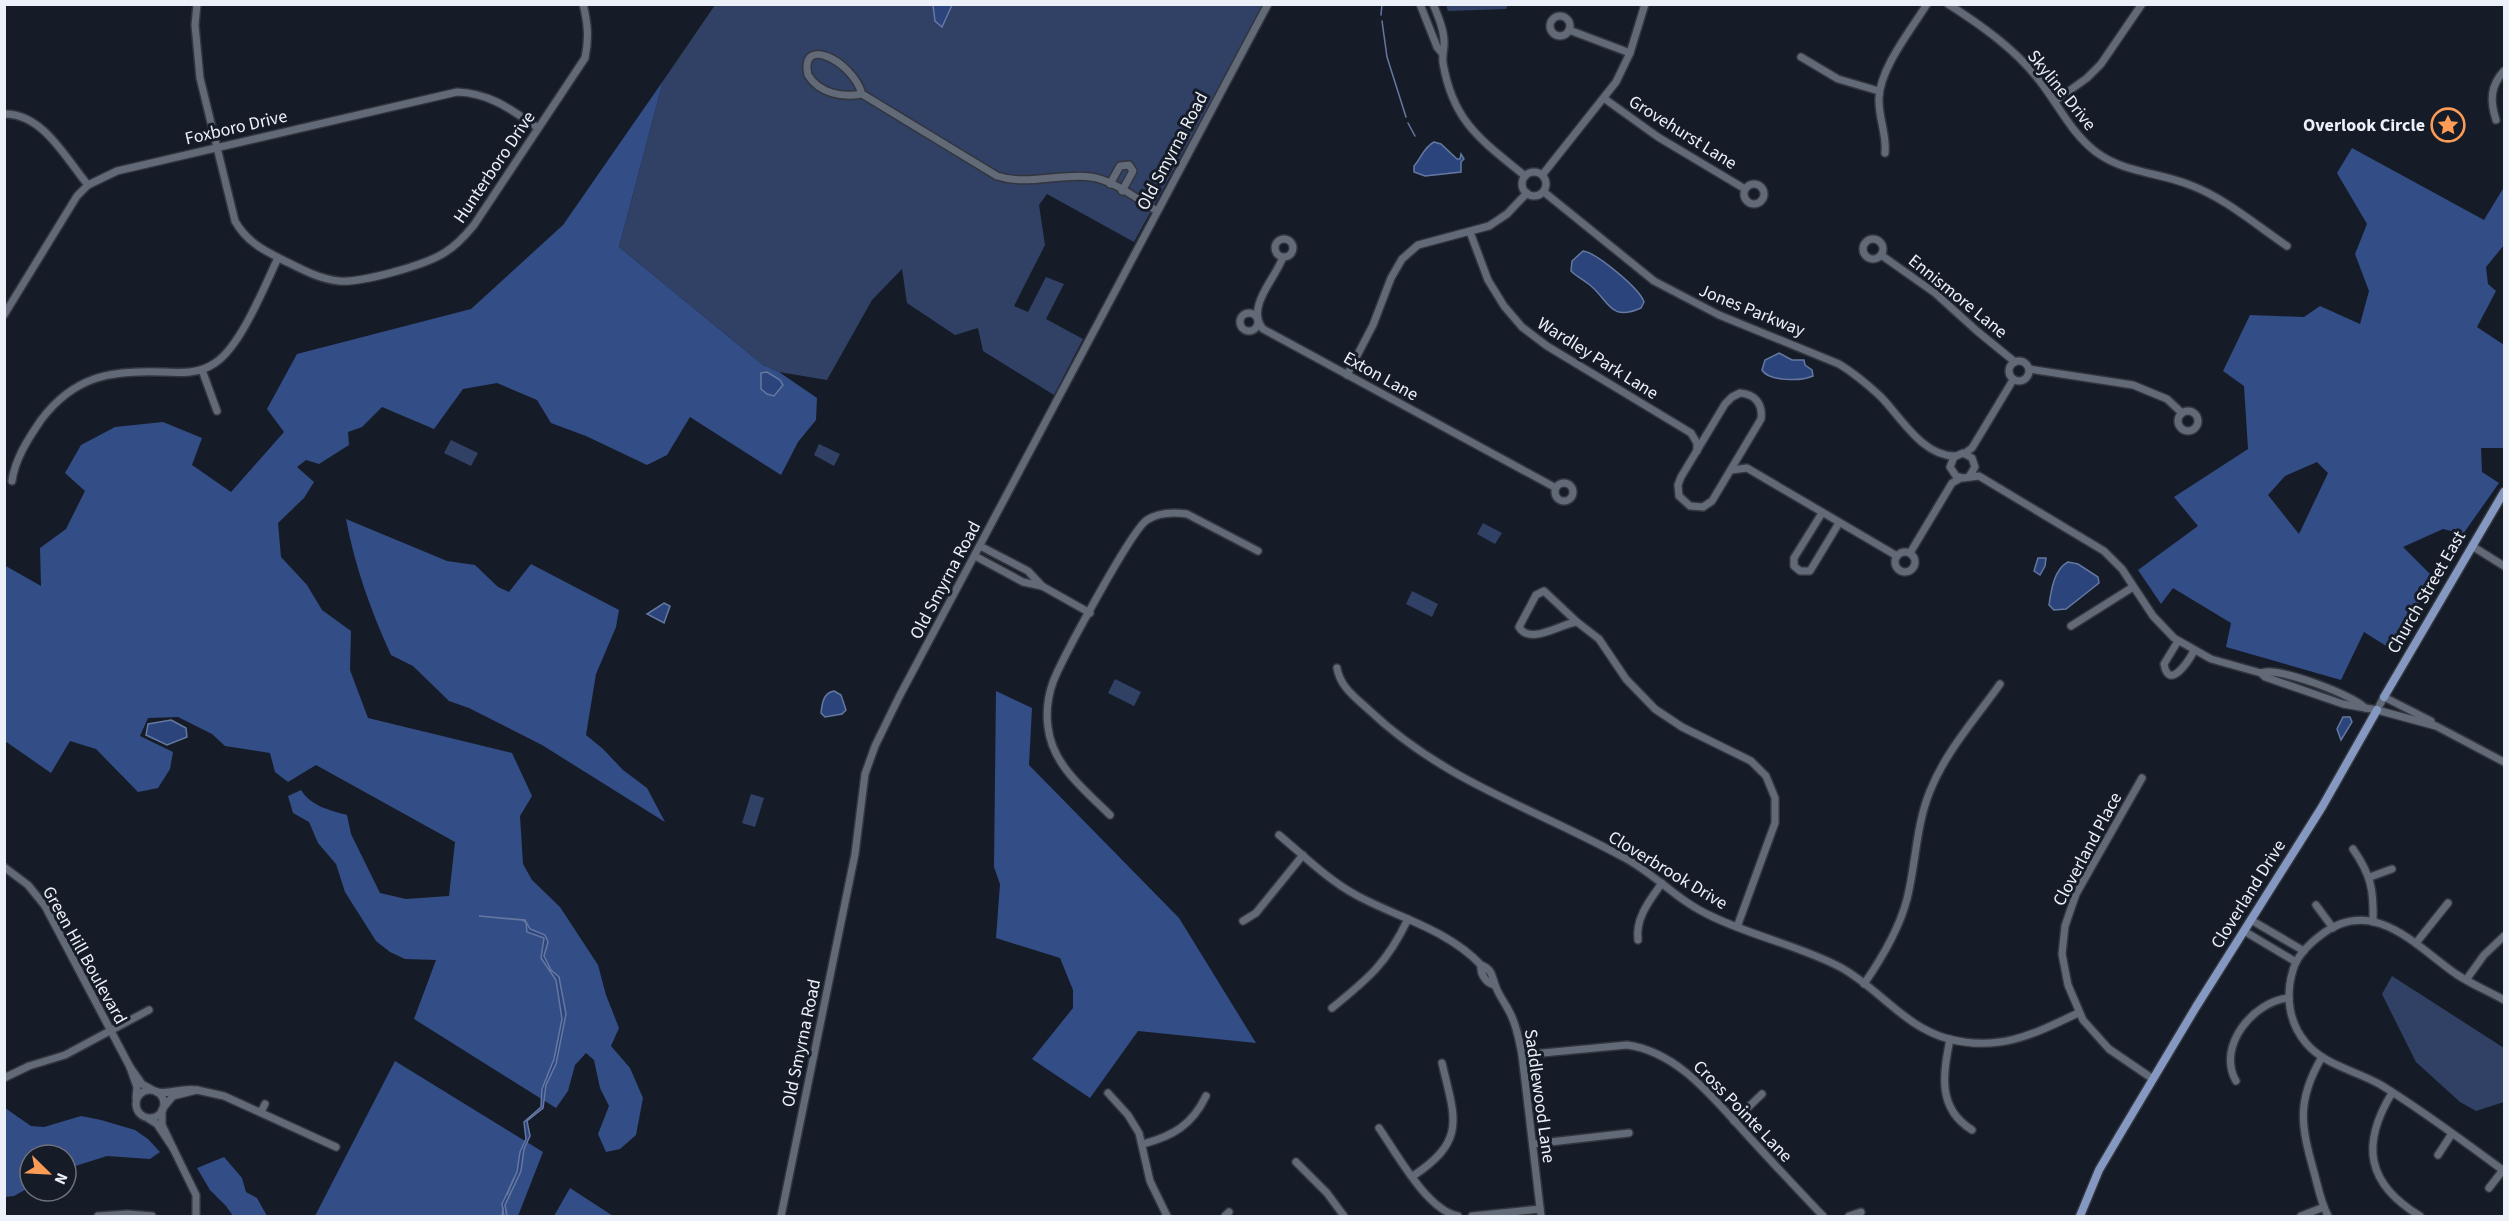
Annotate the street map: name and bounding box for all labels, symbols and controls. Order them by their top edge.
street label: Skyline Drive [2021,45,2102,136]
street label: Old Smyrna Road [1131,88,1214,215]
street label: Grovehurst Lane [1624,89,1742,176]
street label: Foxboro Drive [183,104,290,151]
street label: Hunterboro Drive [448,106,541,228]
place icon: Overlook Circle [2430,107,2466,143]
place label: Overlook Circle [2303,113,2425,138]
street label: Ennismore Lane [1903,249,2013,344]
street label: Jones Parkway [1695,278,1809,343]
street label: Wardley Park Lane [1532,311,1663,406]
street label: Exton Lane [1339,346,1423,407]
street label: Old Smyrna Road [904,517,987,644]
street label: Church Street East [2381,526,2472,658]
street label: Cloverland Place [2047,788,2128,911]
street label: Cloverbrook Drive [1603,825,1732,916]
street label: Cloverland Drive [2205,835,2292,954]
street label: Green Hill Boulevard [36,882,133,1029]
street label: Old Smyrna Road [776,977,827,1110]
street label: Saddlewood Lane [1518,1028,1561,1165]
street label: Cross Pointe Lane [1687,1055,1798,1168]
north arrow [18,1143,78,1203]
text: N [49,1169,73,1188]

